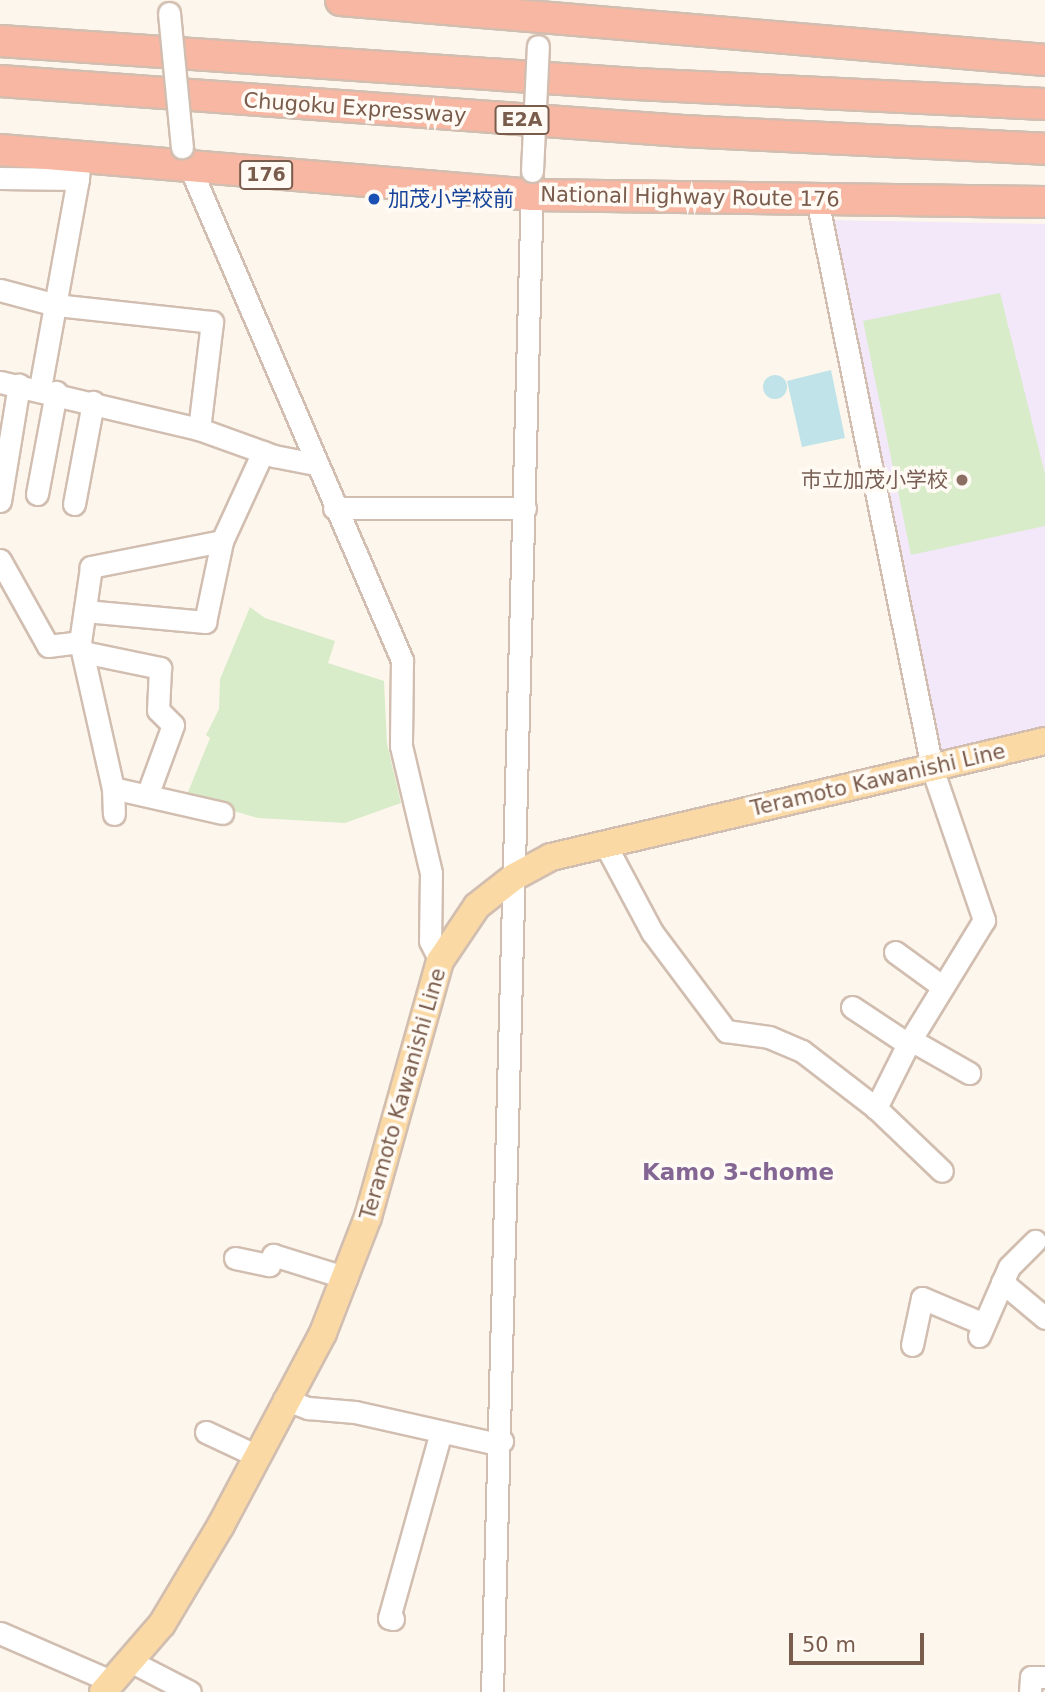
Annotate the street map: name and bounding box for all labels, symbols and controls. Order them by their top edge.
street label: Chugoku Expressway [243,88,467,128]
road number: E2A [494,104,550,136]
road number: 176 [238,160,294,190]
street label: National Highway Route 176 [540,182,840,212]
place label: 加茂小学校前 [388,186,514,212]
marker: 加茂小学校前 [366,191,382,207]
place label: 市立加茂小学校 [801,467,948,493]
marker: 市立加茂小学校 [954,472,970,488]
street label: Teramoto Kawanishi Line [748,738,1008,822]
street label: Teramoto Kawanishi Line [355,965,451,1223]
district label: Kamo 3-chome [642,1158,834,1186]
scale bar [793,1618,928,1662]
text: 50 m [802,1633,856,1657]

